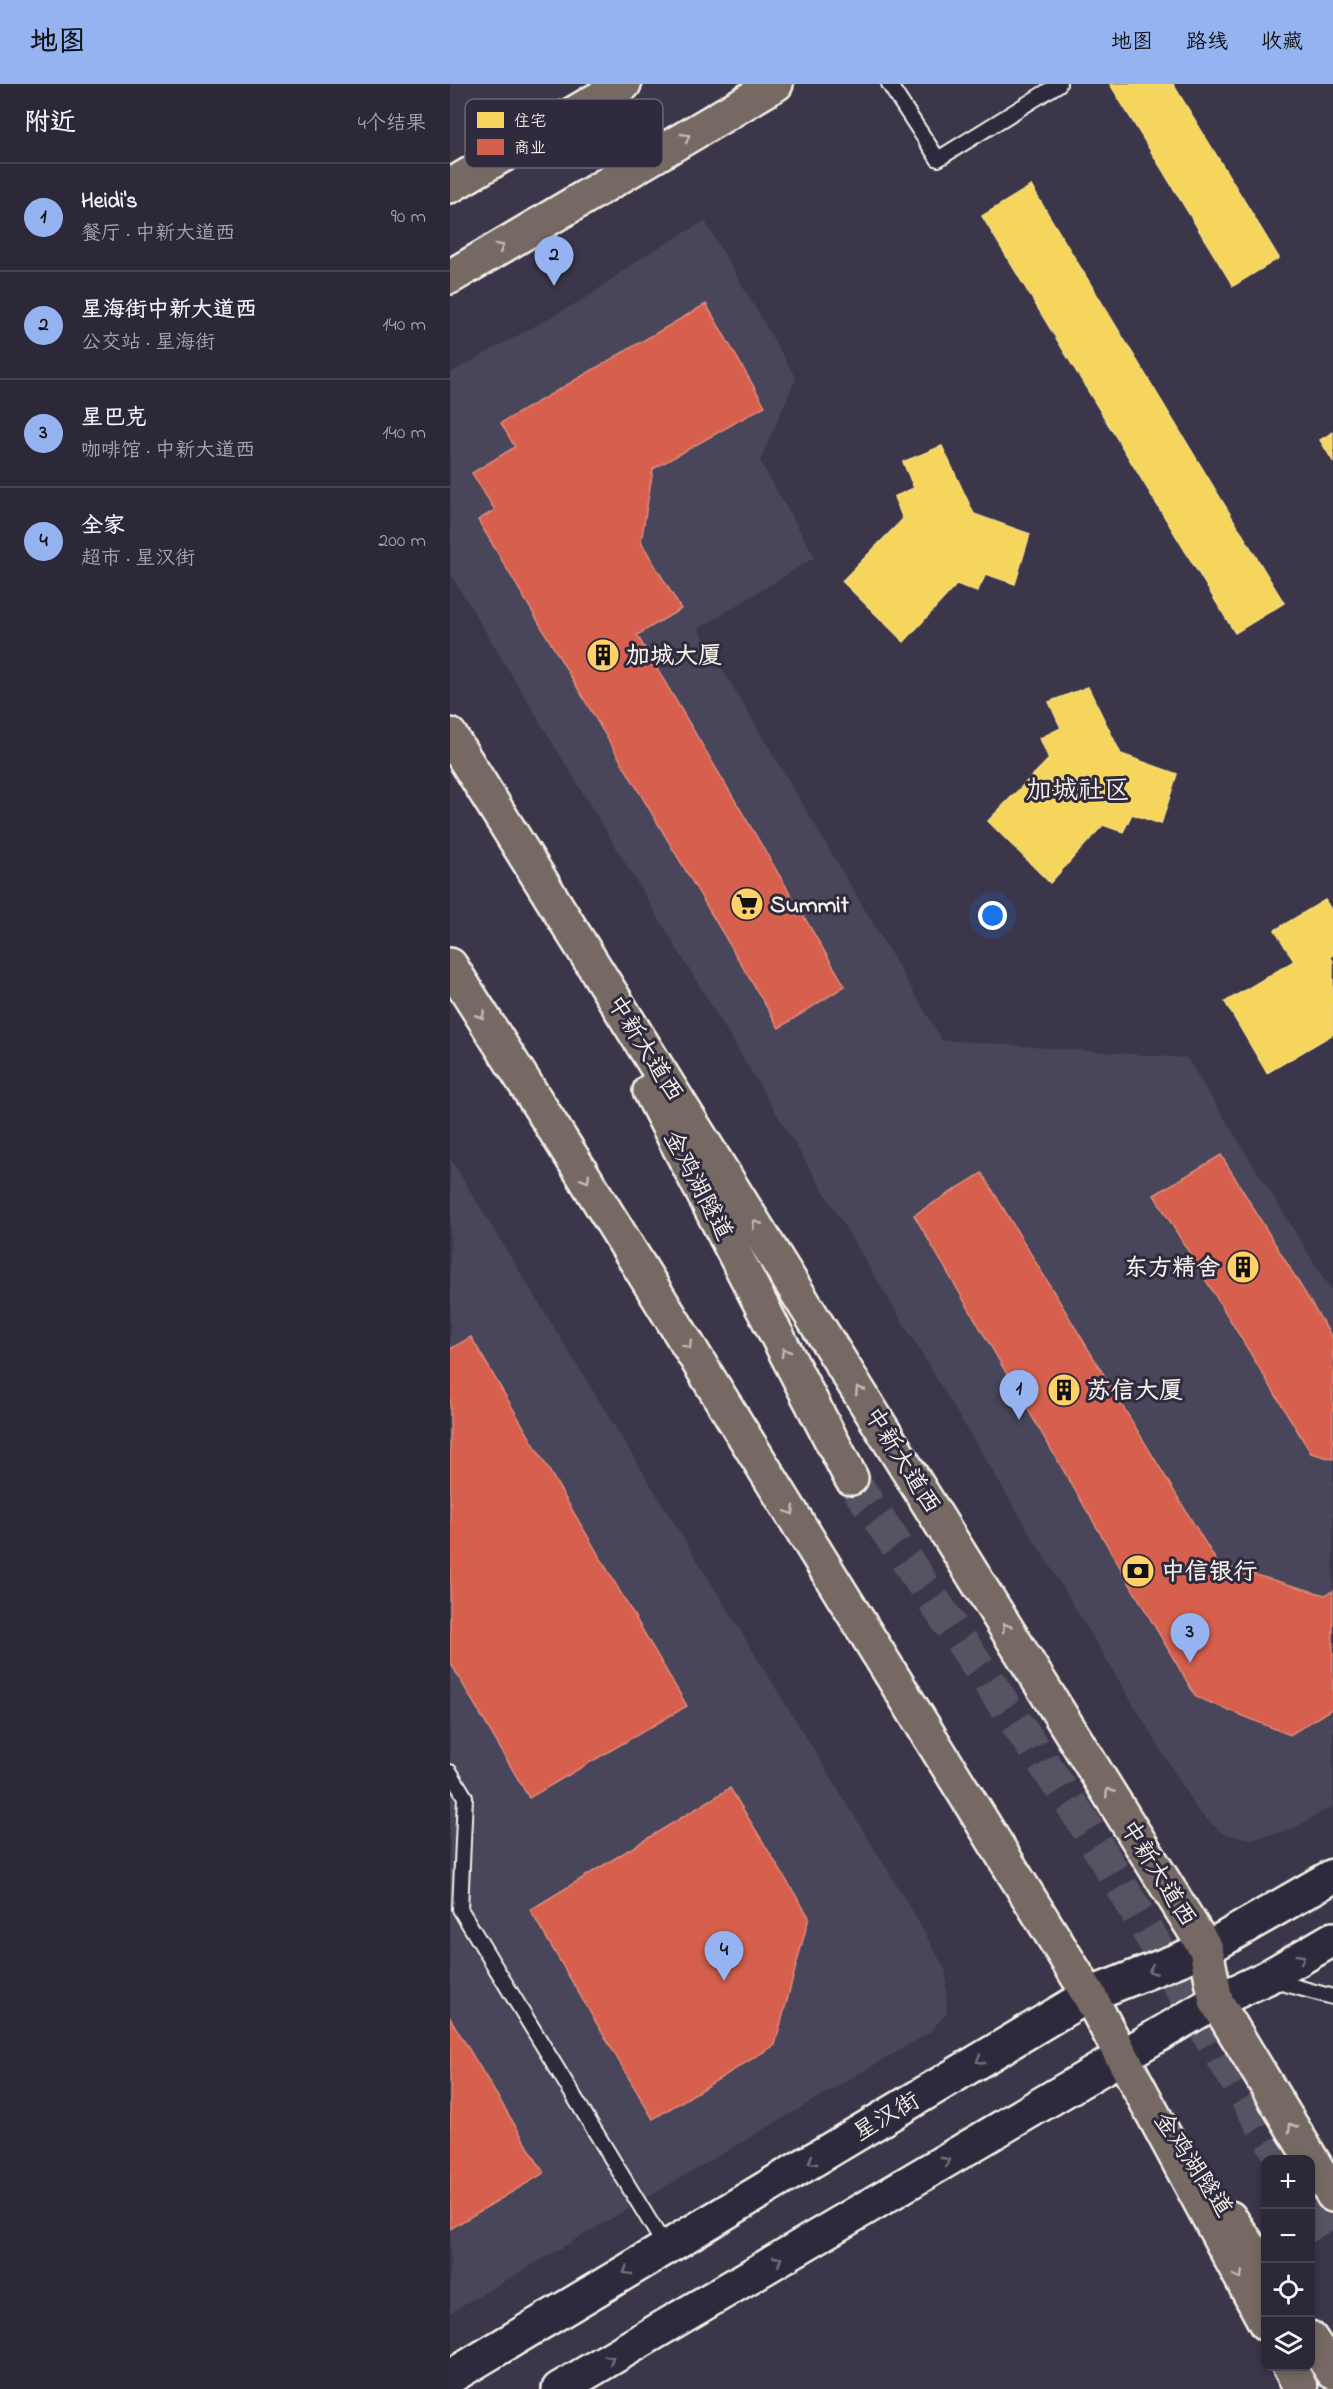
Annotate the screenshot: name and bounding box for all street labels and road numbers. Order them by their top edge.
street label: 中新大道西 [597,989,691,1109]
street label: 金鸡湖隧道 [653,1125,740,1247]
street label: 中新大道西 [854,1401,948,1521]
street label: 中新大道西 [1110,1814,1204,1934]
street label: 星汉街 [847,2085,927,2152]
street label: 金鸡湖隧道 [1144,2106,1240,2225]

